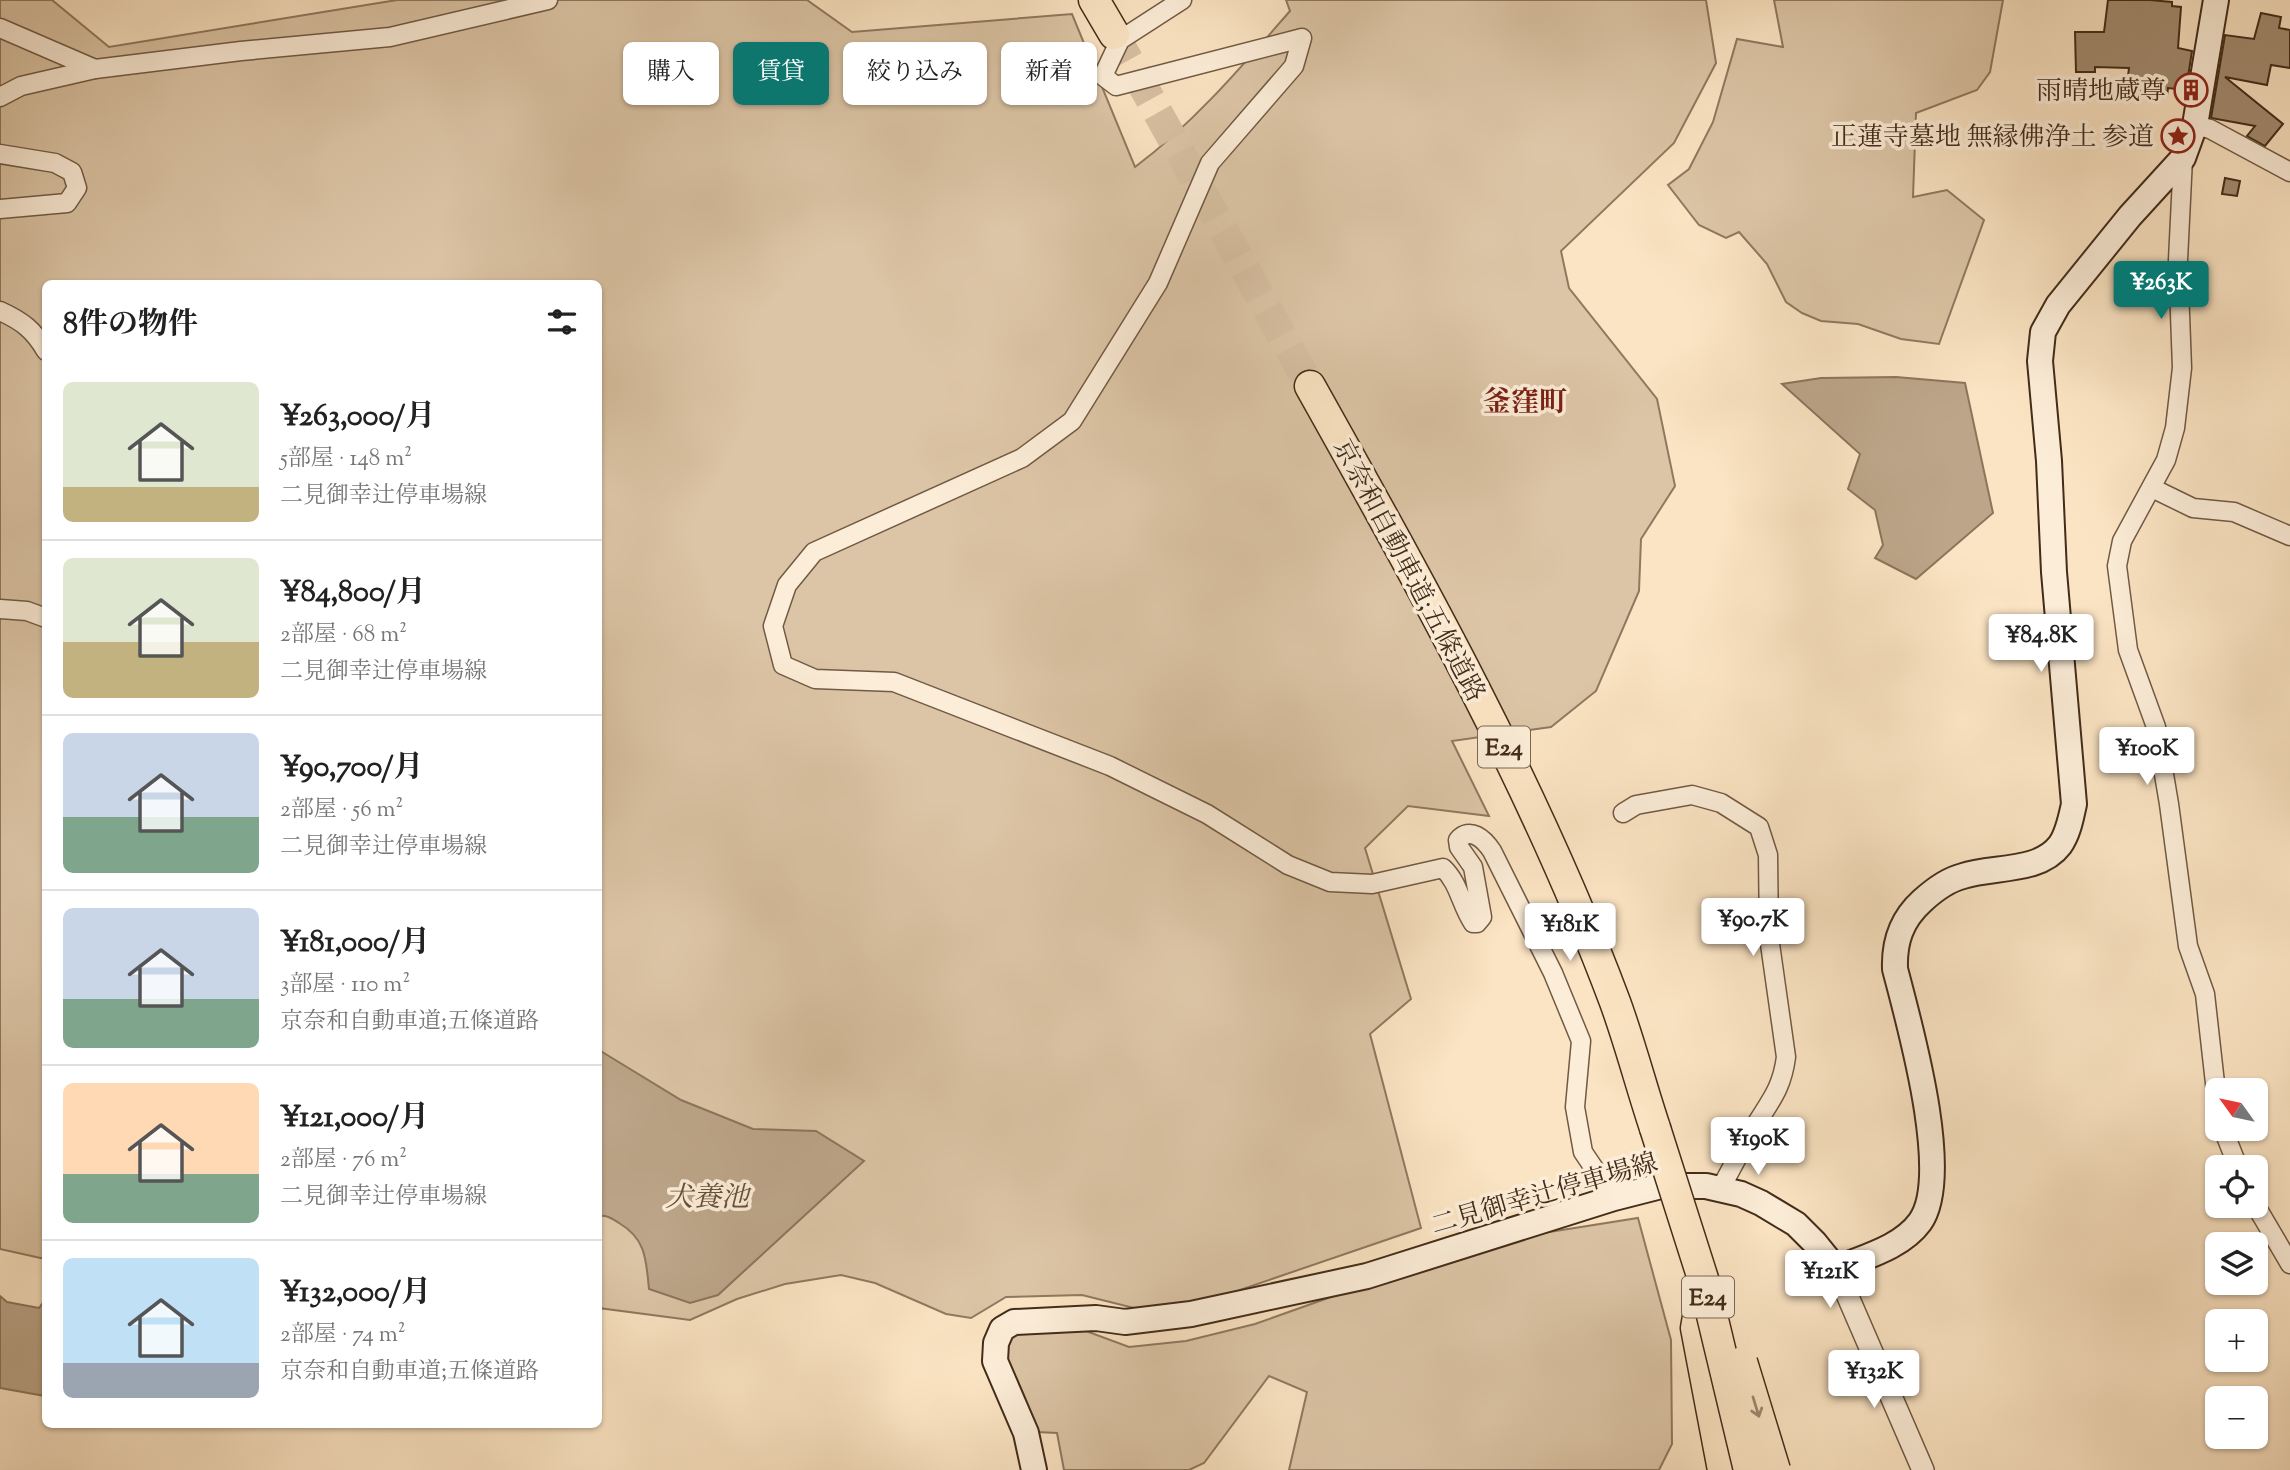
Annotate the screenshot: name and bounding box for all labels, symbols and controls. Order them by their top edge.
chip: 購入 [623,42,719,105]
chip: 賃貸 [733,42,829,105]
chip: 絞り込み [843,42,987,105]
chip: 新着 [1001,42,1097,105]
building icon: 雨晴地蔵尊 [2172,71,2210,109]
place label: 雨晴地蔵尊 [2036,74,2166,111]
place icon: 正蓮寺墓地 無縁佛浄土 参道 [2159,117,2197,155]
place label: 正蓮寺墓地 無縁佛浄土 参道 [1831,120,2154,157]
pin: ¥263K [2112,262,2210,321]
text: ¥263K [2130,267,2192,300]
icon: filters [543,303,581,341]
text: 8件の物件 [63,304,198,347]
district label: 釜窪町 [1483,384,1567,424]
text: ¥263,000/月 [280,396,435,439]
icon: home [119,410,203,494]
street label: 京奈和自動車道;五條道路 [1323,433,1493,709]
text: 5部屋 · 148 m² [280,443,412,476]
text: 二見御幸辻停車場線 [280,480,487,513]
text: ¥84,800/月 [280,572,426,615]
icon: home [119,586,203,670]
pin: ¥84.8K [1984,614,2098,674]
text: 2部屋 · 68 m² [280,619,407,652]
text: ¥84.8K [2005,620,2077,653]
text: 二見御幸辻停車場線 [280,656,487,689]
road number: E24 [1478,726,1530,768]
pin: ¥100K [2098,728,2196,787]
text: ¥100K [2115,733,2179,766]
text: ¥90,700/月 [280,747,423,790]
icon: home [119,761,203,845]
text: 2部屋 · 56 m² [280,794,403,827]
text: 二見御幸辻停車場線 [280,831,487,864]
pin: ¥90.7K [1696,898,1810,958]
pin: ¥181K [1521,904,1619,963]
text: ¥90.7K [1717,904,1789,937]
text: ¥181K [1541,909,1599,942]
text: ¥181,000/月 [280,922,430,965]
icon: home [119,936,203,1020]
text: 3部屋 · 110 m² [280,969,410,1002]
text: 京奈和自動車道;五條道路 [280,1006,539,1039]
north arrow [2205,1078,2268,1141]
map controls [2205,1078,2268,1449]
text: ¥121,000/月 [280,1097,429,1140]
icon: home [119,1111,203,1195]
pin: ¥190K [1709,1118,1807,1177]
text: ¥190K [1727,1123,1789,1156]
text: 2部屋 · 76 m² [280,1144,407,1177]
street label: 二見御幸辻停車場線 [1427,1145,1662,1245]
button: locate [2205,1155,2268,1218]
water label: 犬養池 [665,1179,752,1219]
text: 二見御幸辻停車場線 [280,1181,487,1214]
button: layers [2205,1232,2268,1295]
pin: ¥121K [1781,1250,1879,1310]
text: ¥121K [1801,1256,1859,1289]
text: ¥132,000/月 [280,1272,431,1315]
road number: E24 [1682,1276,1734,1317]
icon: home [119,1286,203,1370]
button: + [2205,1309,2268,1372]
text: 2部屋 · 74 m² [280,1319,406,1352]
pin: ¥132K [1825,1350,1923,1410]
text: 京奈和自動車道;五條道路 [280,1356,539,1389]
text: ¥132K [1844,1356,1904,1389]
button: − [2205,1386,2268,1449]
one-way arrow [1750,1396,1763,1418]

